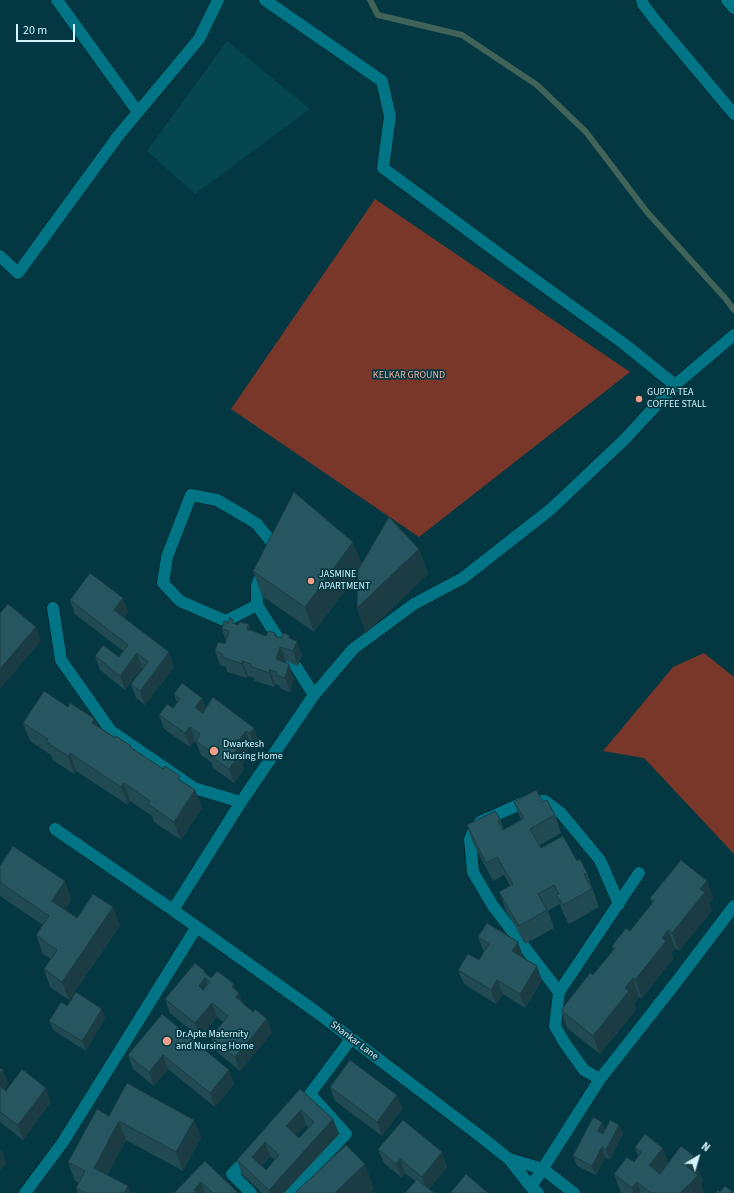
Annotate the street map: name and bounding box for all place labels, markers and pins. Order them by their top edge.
place label: GUPTA TEA COFFEE STALL [647,387,707,410]
marker: GUPTA TEA COFFEE STALL [634,394,644,404]
place label: JASMINE APARTMENT [319,569,370,592]
marker: JASMINE APARTMENT [306,576,316,586]
place label: Dwarkesh Nursing Home [223,739,283,762]
marker: Dwarkesh Nursing Home [208,745,220,757]
place label: Dr.Apte Maternity and Nursing Home [176,1029,254,1052]
marker: Dr.Apte Maternity and Nursing Home [161,1035,173,1047]

